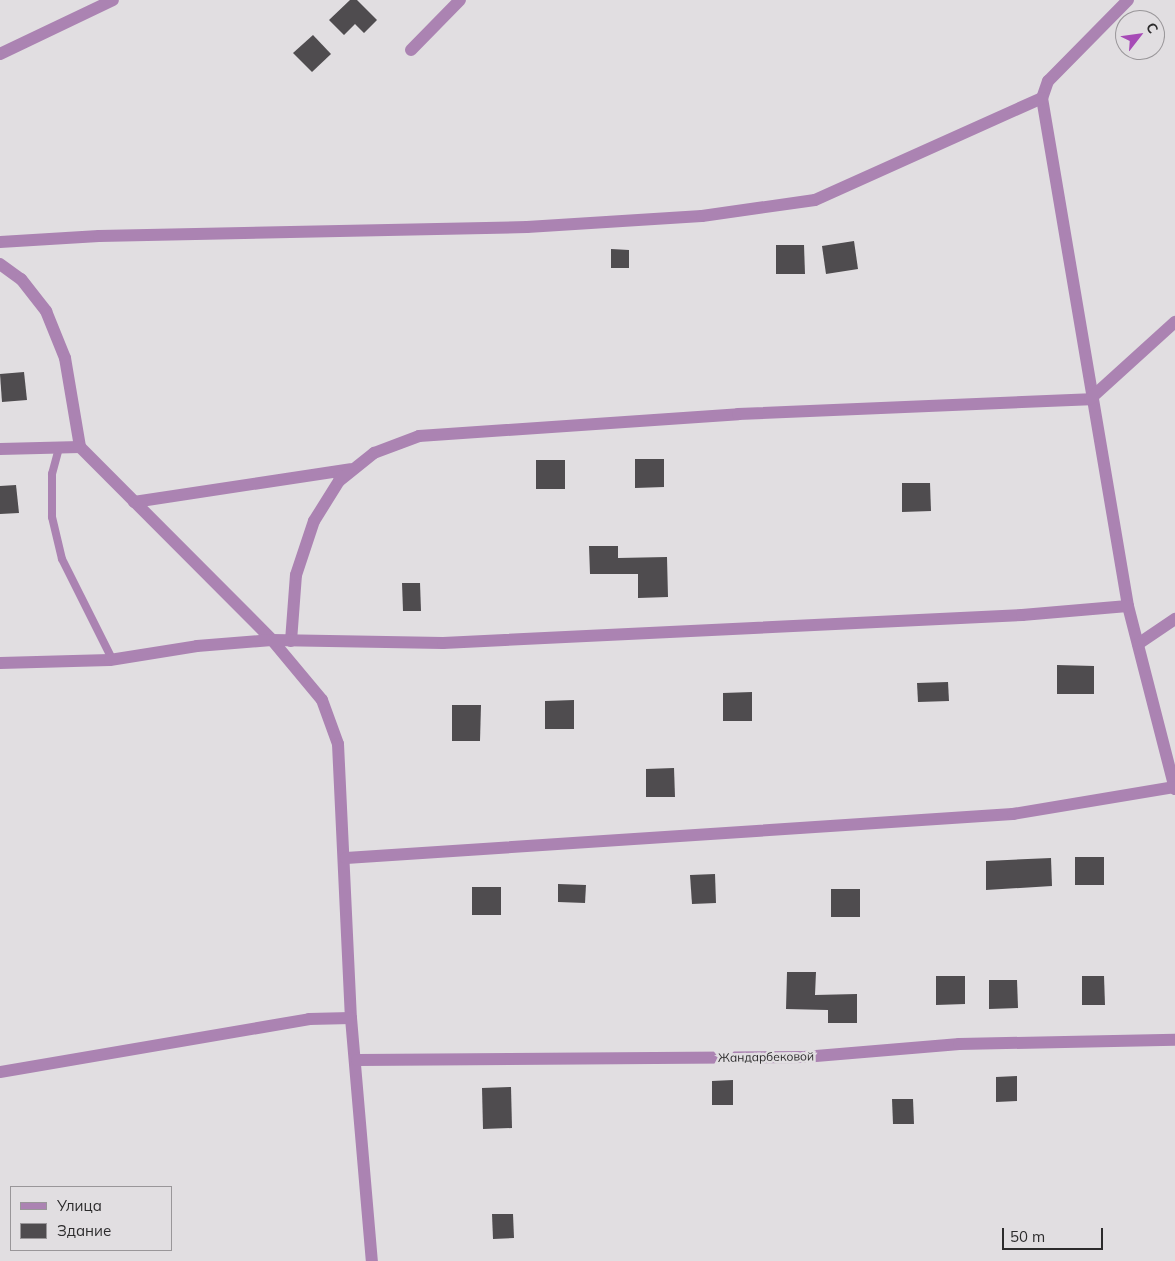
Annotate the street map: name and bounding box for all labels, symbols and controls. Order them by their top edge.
north arrow [1115,10,1165,60]
text: С [1142,19,1162,37]
street label: Жандарбековой [718,1049,814,1065]
legend [10,1186,172,1251]
text: Улица [57,1196,102,1215]
scale bar [1005,1218,1106,1250]
text: Здание [57,1221,111,1240]
text: 50 m [1010,1227,1045,1246]

